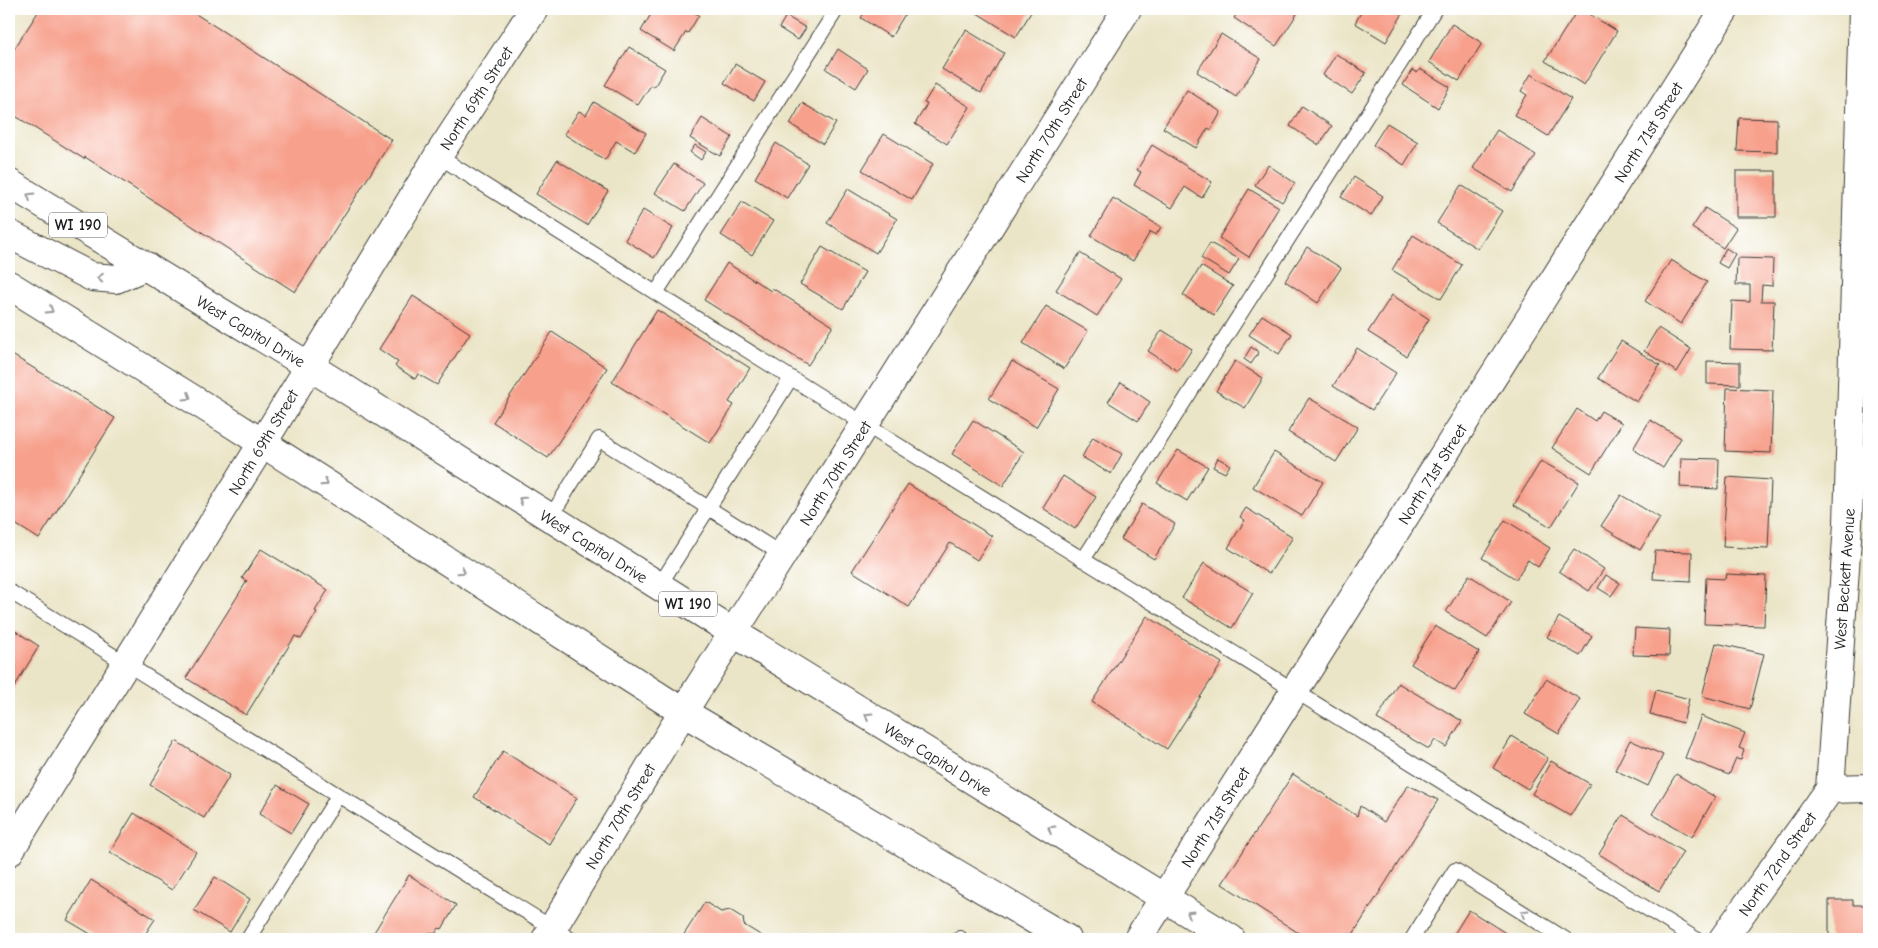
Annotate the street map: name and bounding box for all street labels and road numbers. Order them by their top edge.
street label: North 69th Street [437,43,517,154]
street label: North 70th Street [1012,75,1091,186]
street label: North 71st Street [1611,79,1687,186]
road number: WI 190 [49,212,107,238]
street label: West Capitol Drive [193,292,308,371]
street label: North 69th Street [225,386,303,498]
street label: North 70th Street [796,418,875,529]
street label: North 71st Street [1395,421,1471,528]
street label: West Capitol Drive [536,507,651,587]
street label: West Beckett Avenue [1831,508,1859,650]
road number: WI 190 [659,592,717,616]
street label: West Capitol Drive [880,720,995,800]
street label: North 70th Street [582,760,660,872]
street label: North 71st Street [1178,764,1254,871]
street label: North 72nd Street [1735,809,1821,920]

